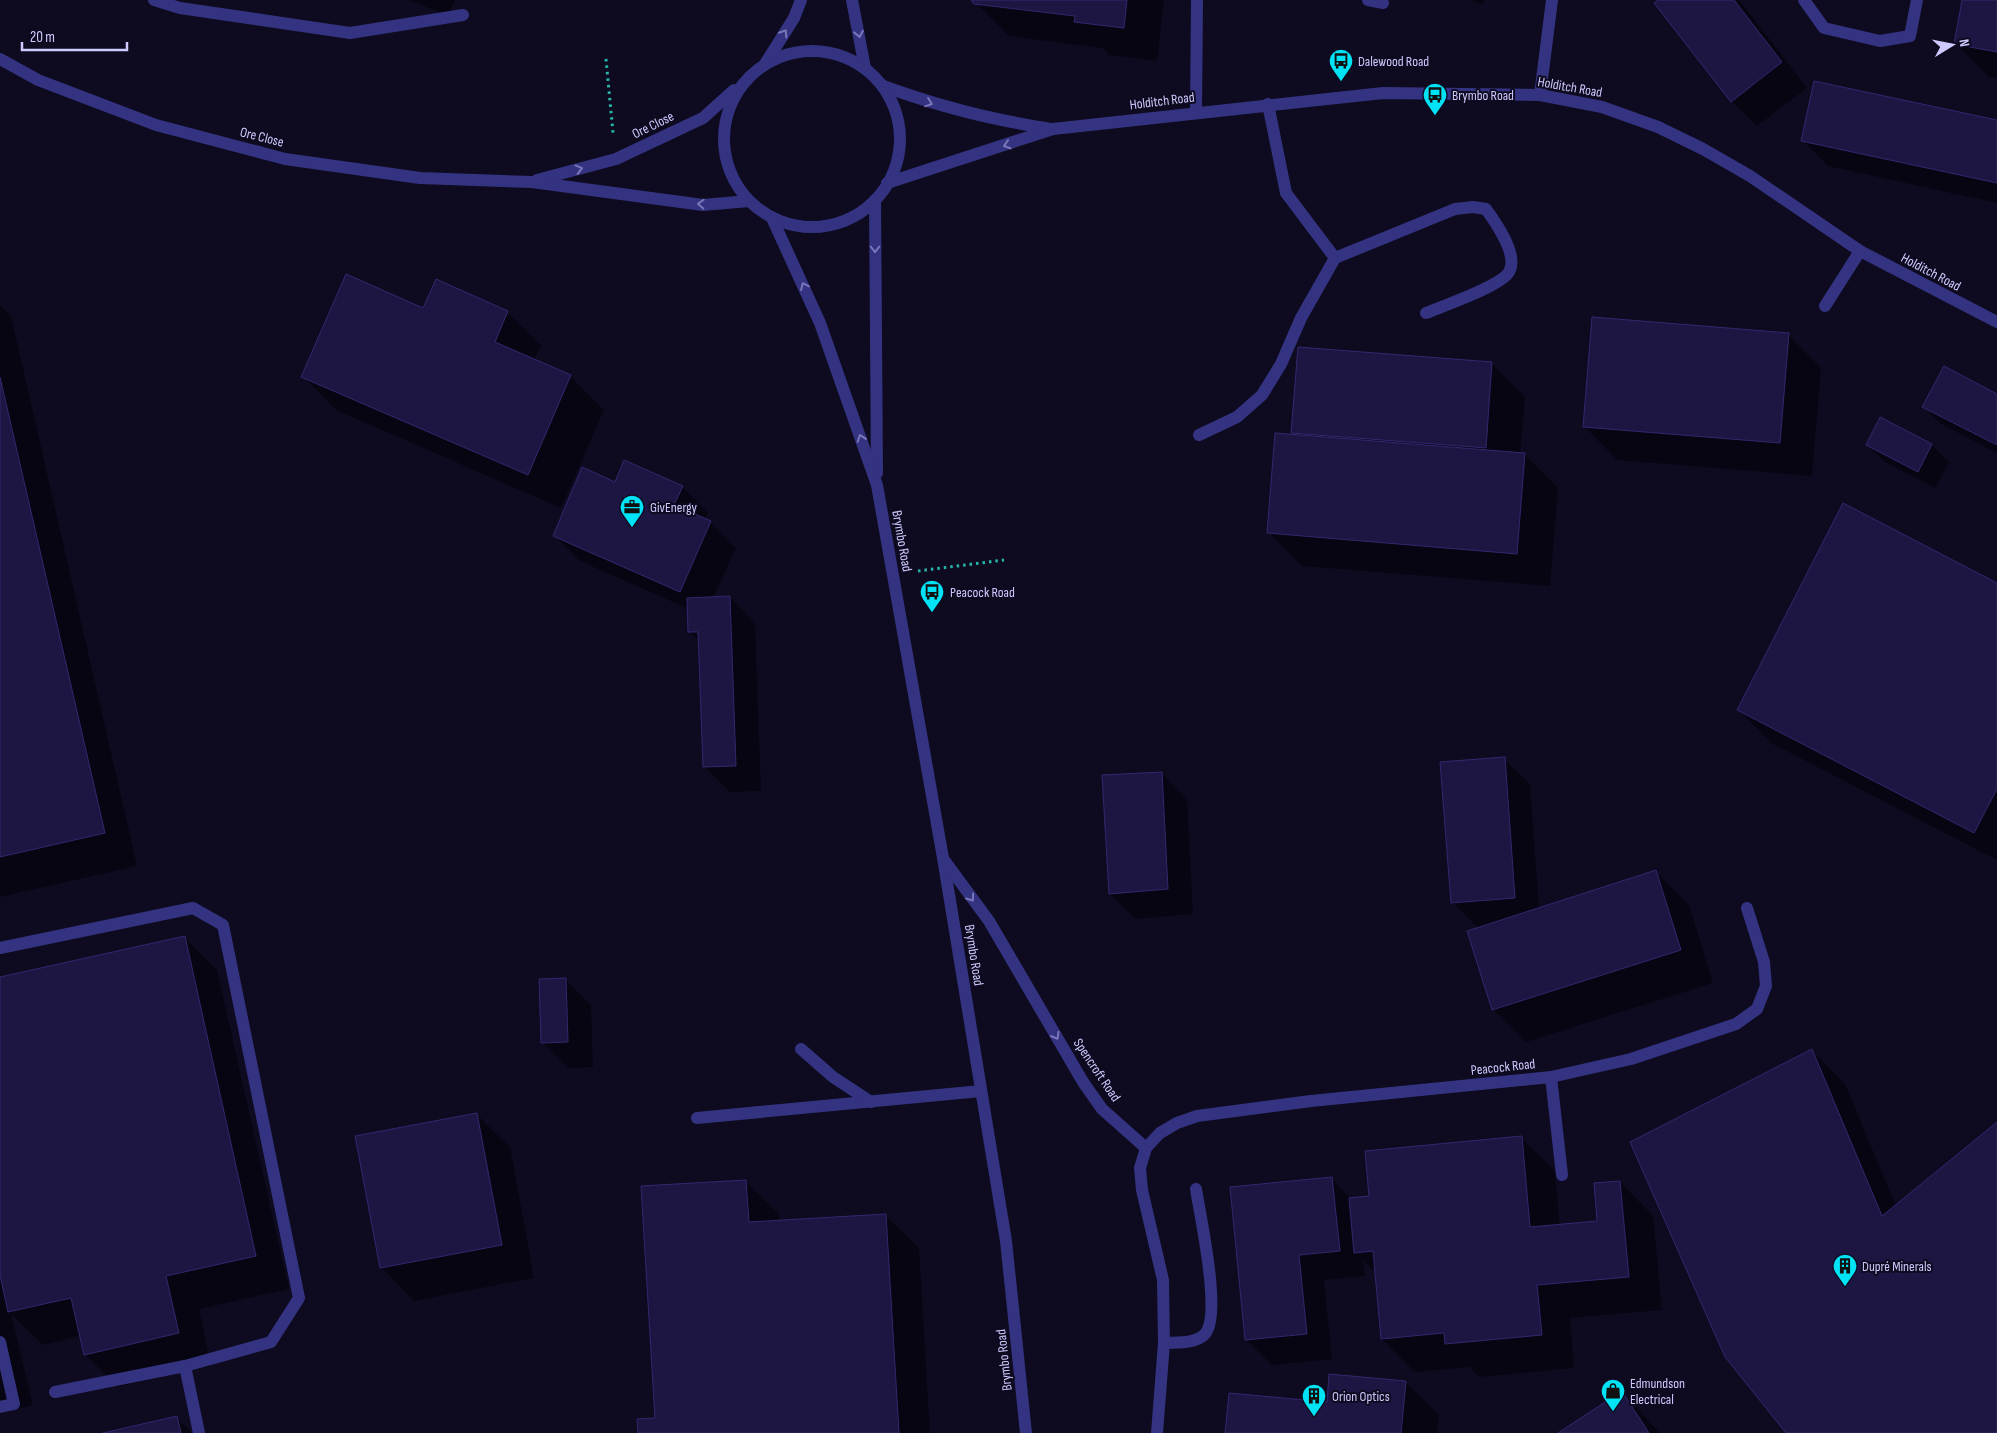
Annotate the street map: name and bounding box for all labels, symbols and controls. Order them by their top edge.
scale bar [22,20,128,52]
north arrow [1927,20,1977,70]
text: 20 m [30,28,55,47]
one-way arrow [778,29,788,38]
one-way arrow [853,30,863,39]
text: N [1955,38,1973,48]
bus stop icon: Dalewood Road [1328,48,1354,82]
place label: Dalewood Road [1358,53,1429,70]
street label: Holditch Road [1536,73,1604,101]
bus stop icon: Brymbo Road [1422,82,1448,116]
place label: Brymbo Road [1452,87,1514,104]
street label: Holditch Road [1129,89,1196,113]
one-way arrow [924,97,933,107]
street label: Ore Close [629,108,677,142]
street label: Ore Close [238,123,286,151]
one-way arrow [1003,139,1011,149]
one-way arrow [575,164,584,175]
one-way arrow [696,199,704,210]
one-way arrow [870,246,880,253]
street label: Holditch Road [1898,249,1964,295]
one-way arrow [799,282,810,291]
one-way arrow [857,435,867,443]
office icon: GivEnergy [619,494,645,528]
place label: GivEnergy [650,499,697,516]
street label: Brymbo Road [888,509,916,573]
bus stop icon: Peacock Road [919,579,945,613]
place label: Peacock Road [950,584,1015,601]
one-way arrow [965,892,974,902]
street label: Brymbo Road [961,923,987,987]
one-way arrow [1050,1031,1060,1040]
street label: Spencroft Road [1070,1035,1124,1105]
street label: Peacock Road [1470,1055,1536,1079]
building icon: Dupré Minerals [1832,1253,1858,1287]
place label: Dupré Minerals [1862,1258,1932,1275]
street label: Brymbo Road [992,1328,1016,1392]
place label: Edmundson Electrical [1630,1375,1685,1408]
shop icon: Edmundson Electrical [1600,1378,1626,1412]
building icon: Orion Optics [1301,1383,1327,1417]
place label: Orion Optics [1332,1388,1390,1405]

